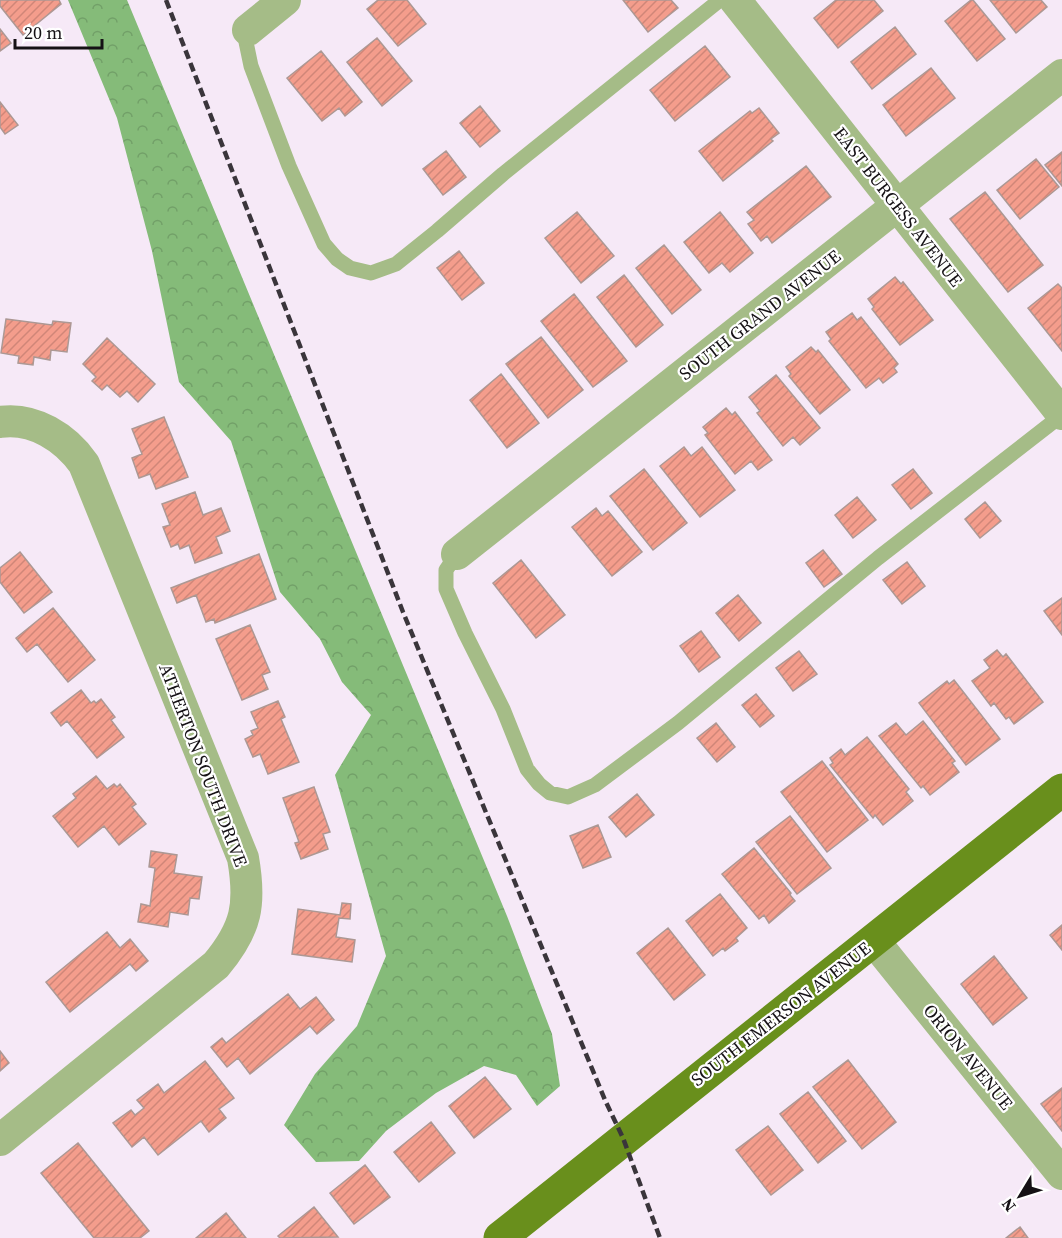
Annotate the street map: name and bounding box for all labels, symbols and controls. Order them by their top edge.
scale bar [15,12,102,50]
text: 20 m [24,20,62,45]
street label: EAST BURGESS AVENUE [828,122,969,292]
street label: SOUTH GRAND AVENUE [674,243,846,386]
street label: ATHERTON SOUTH DRIVE [153,660,254,870]
street label: SOUTH EMERSON AVENUE [686,935,876,1092]
street label: ORION AVENUE [918,999,1019,1115]
north arrow [990,1166,1050,1226]
text: N [996,1194,1020,1217]

